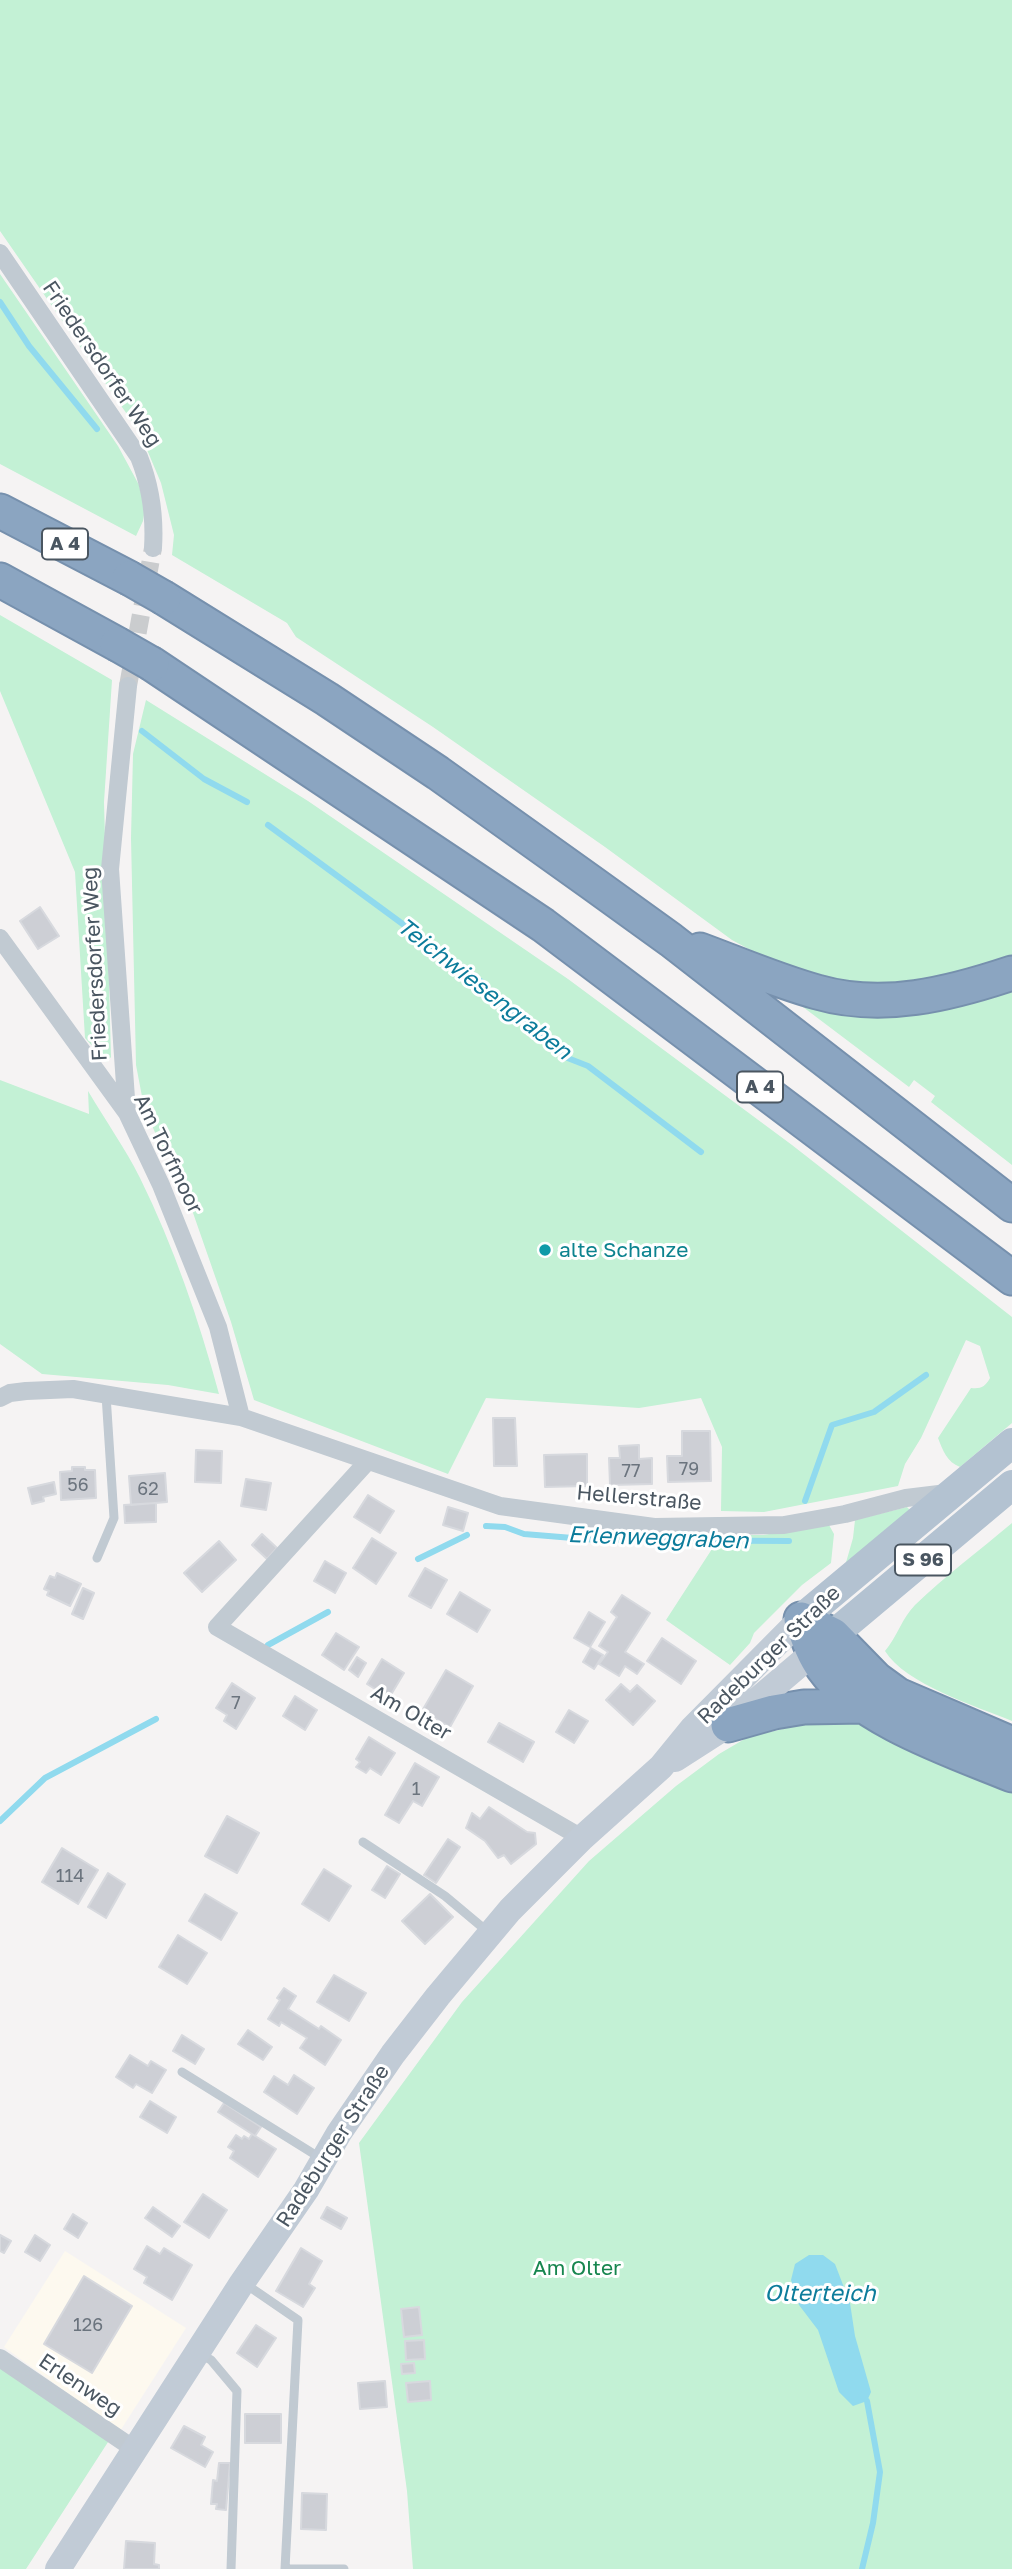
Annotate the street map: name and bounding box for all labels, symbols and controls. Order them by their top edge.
street label: Friedersdorfer Weg [37,276,167,452]
road number: A 4 [42,528,88,559]
street label: Friedersdorfer Weg [77,866,113,1062]
water label: Teichwiesengraben [391,912,577,1066]
road number: A 4 [737,1072,783,1102]
street label: Am Torfmoor [128,1090,208,1218]
place label: alte Schanze [559,1237,688,1263]
marker: alte Schanze [537,1242,553,1258]
house number: 79 [679,1458,699,1480]
house number: 77 [621,1460,641,1482]
house number: 56 [67,1474,89,1496]
house number: 62 [137,1478,159,1500]
street label: Hellerstraße [575,1480,703,1516]
water label: Erlenweggraben [567,1521,749,1555]
road number: S 96 [895,1544,951,1576]
street label: Radeburger Straße [692,1580,846,1730]
street label: Am Olter [366,1680,456,1746]
house number: 7 [231,1692,241,1714]
house number: 1 [412,1778,420,1800]
house number: 114 [56,1865,84,1887]
street label: Radeburger Straße [271,2060,395,2232]
park label: Am Olter [533,2255,621,2281]
water label: Olterteich [764,2280,876,2308]
house number: 126 [73,2314,103,2336]
street label: Erlenweg [34,2348,126,2422]

